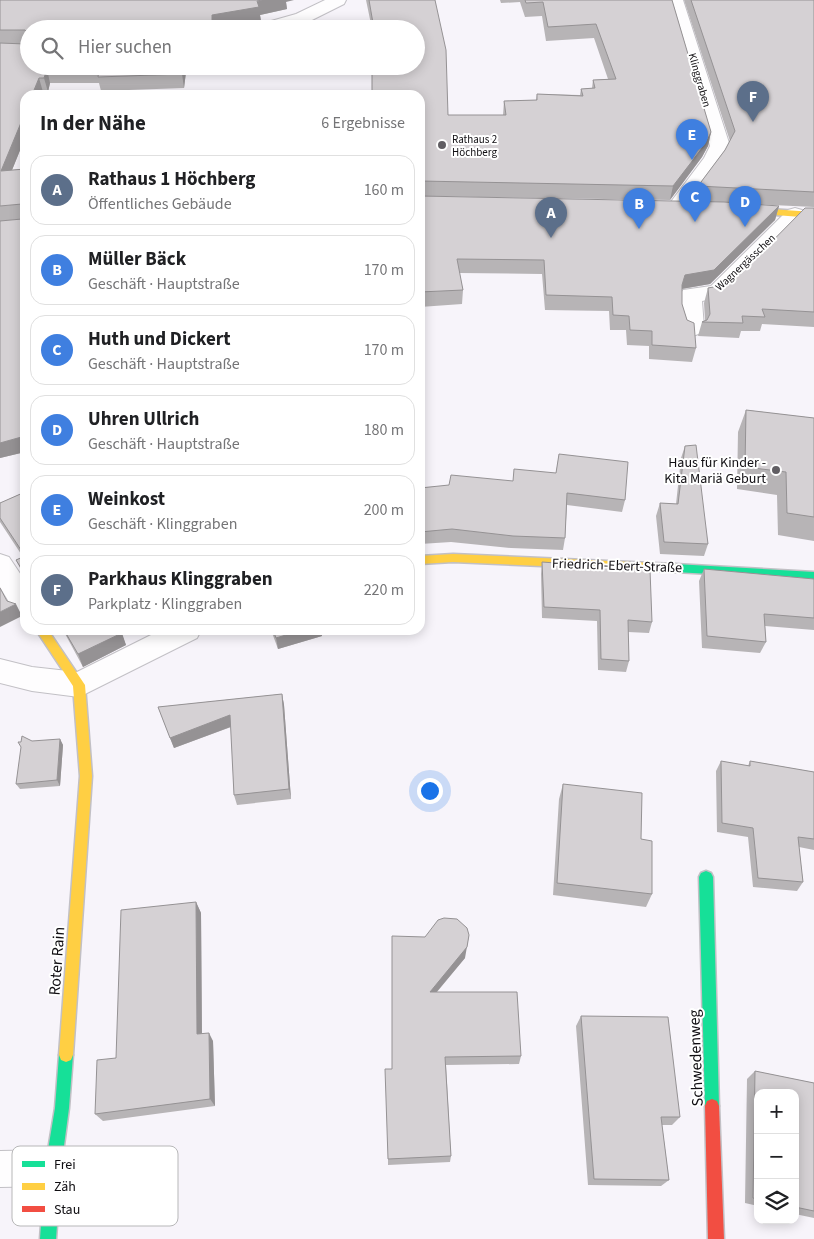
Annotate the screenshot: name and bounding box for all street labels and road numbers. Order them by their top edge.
street label: Klinggraben [685,51,714,109]
street label: Wagnergässchen [712,231,779,294]
street label: Friedrich-Ebert-Straße [552,554,682,578]
street label: Roter Rain [44,926,70,996]
street label: Schwedenweg [683,1009,709,1107]

